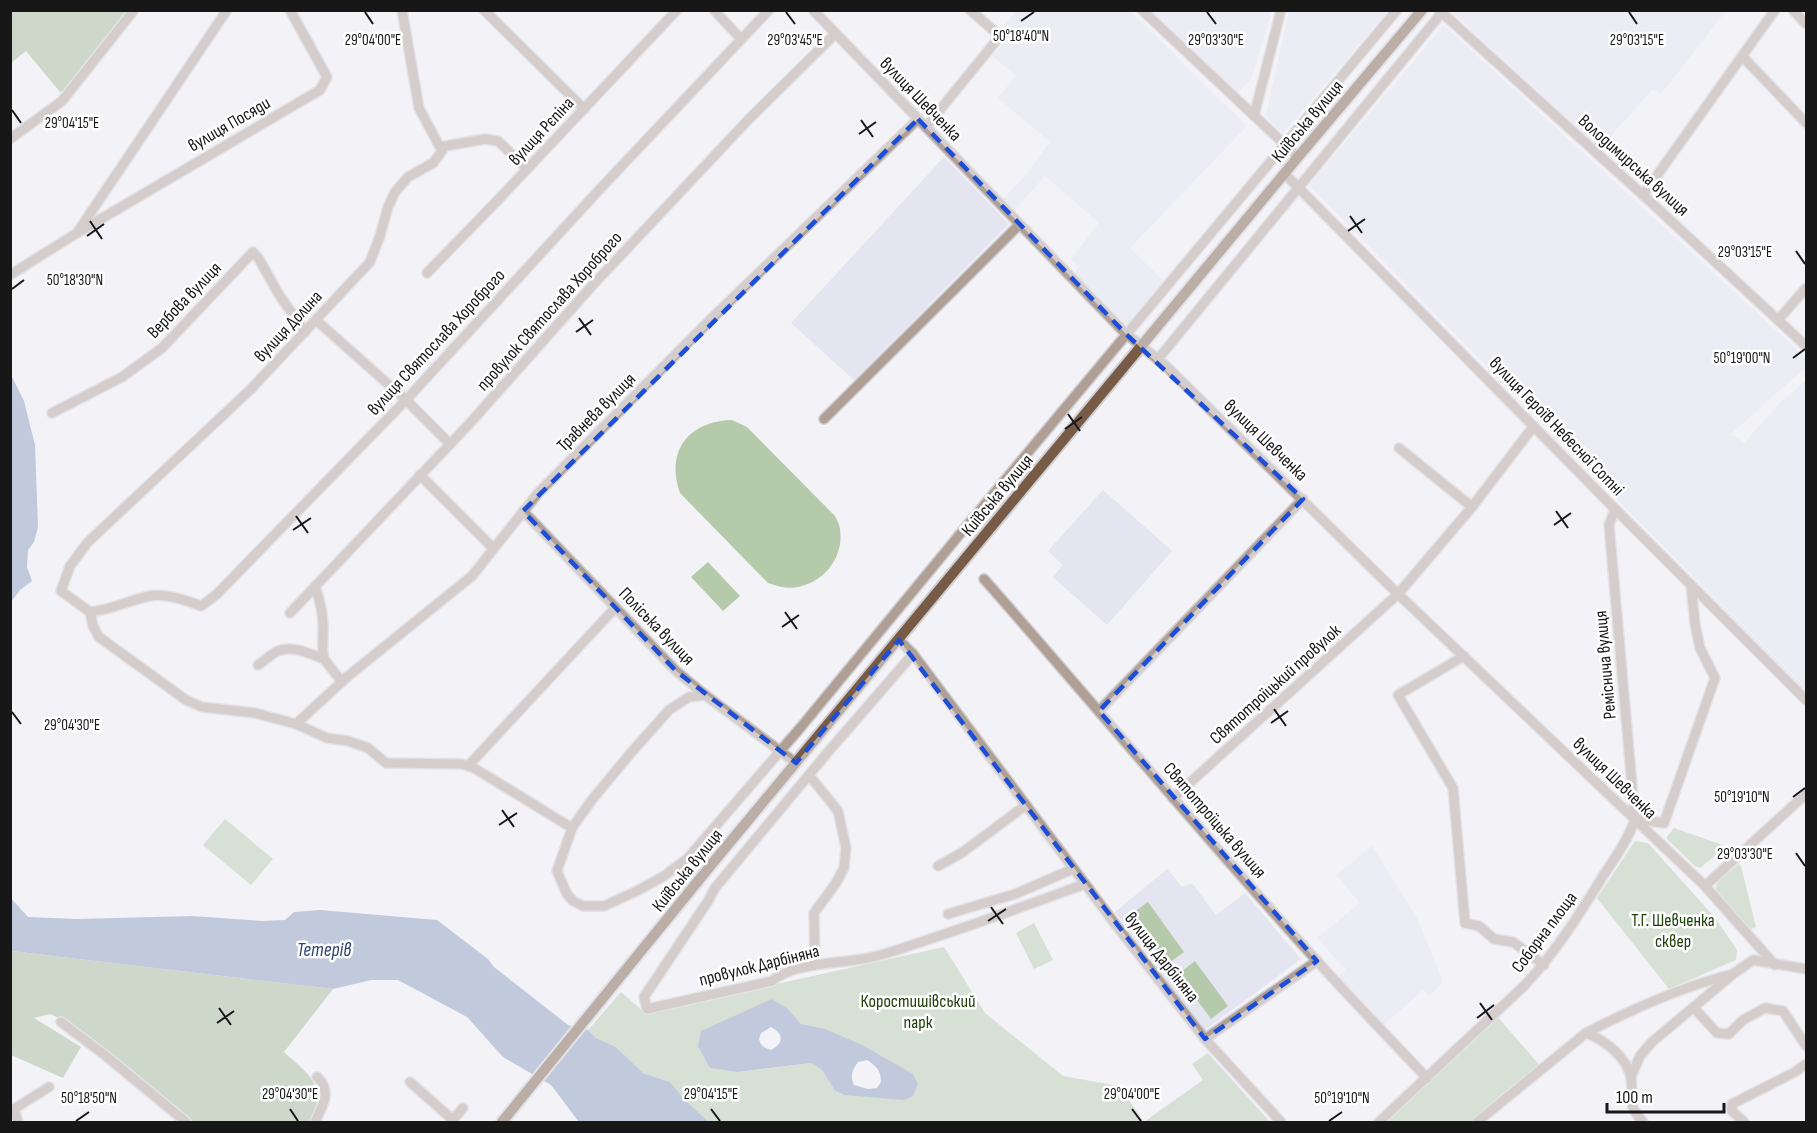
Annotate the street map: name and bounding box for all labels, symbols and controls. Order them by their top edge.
text: 50°18'40"N [993,27,1049,46]
text: 29°04'00"E [345,31,401,50]
text: 29°03'45"E [767,31,823,50]
text: 29°03'30"E [1188,31,1244,50]
text: 29°03'15"E [1610,31,1664,50]
street label: вулиця Шевченка [875,53,966,146]
street label: Київська вулиця [1267,76,1348,166]
street label: вулиця Посяди [184,92,274,156]
street label: вулиця Рєпіна [504,93,578,170]
street label: Володимирська вулиця [1574,110,1693,221]
text: 29°04'15"E [45,114,99,133]
street label: провулок Святослава Хороброго [472,227,626,395]
text: 29°03'15"E [1718,243,1772,262]
street label: Вербова вулиця [143,258,226,343]
street label: вулиця Святослава Хороброго [363,265,510,420]
text: 50°18'30"N [47,271,103,290]
street label: вулиця Долина [250,286,327,366]
text: 50°19'00"N [1714,349,1770,368]
street label: вулиця Героїв Небесної Сотні [1485,353,1628,500]
street label: Травнева вулиця [553,369,640,456]
street label: вулиця Шевченка [1219,395,1312,486]
street label: Київська вулиця [957,450,1038,540]
street label: Поліська вулиця [614,583,699,670]
street label: Реміснича вулиця [1590,610,1621,720]
street label: Святотроїцький провулок [1205,620,1345,749]
text: 29°04'30"E [44,716,100,735]
street label: вулиця Шевченка [1568,733,1661,824]
street label: Святотроїцька вулиця [1159,758,1270,882]
text: 50°19'10"N [1714,788,1770,807]
street label: Київська вулиця [648,825,727,916]
text: 29°03'30"E [1717,845,1773,864]
street label: Соборна площа [1507,888,1582,977]
street label: вулиця Дарбіняна [1120,908,1203,1007]
park label: Т.Г. Шевченка сквер [1631,910,1715,952]
water label: Тетерів [297,938,351,962]
street label: провулок Дарбіняна [697,940,822,991]
park label: Коростишівський парк [861,991,975,1033]
scale bar [1607,1076,1724,1114]
text: 29°04'30"E [262,1085,318,1104]
text: 29°04'15"E [684,1085,738,1104]
text: 29°04'00"E [1104,1085,1160,1104]
text: 100 m [1616,1087,1653,1108]
text: 50°18'50"N [61,1089,117,1108]
text: 50°19'10"N [1314,1089,1370,1108]

